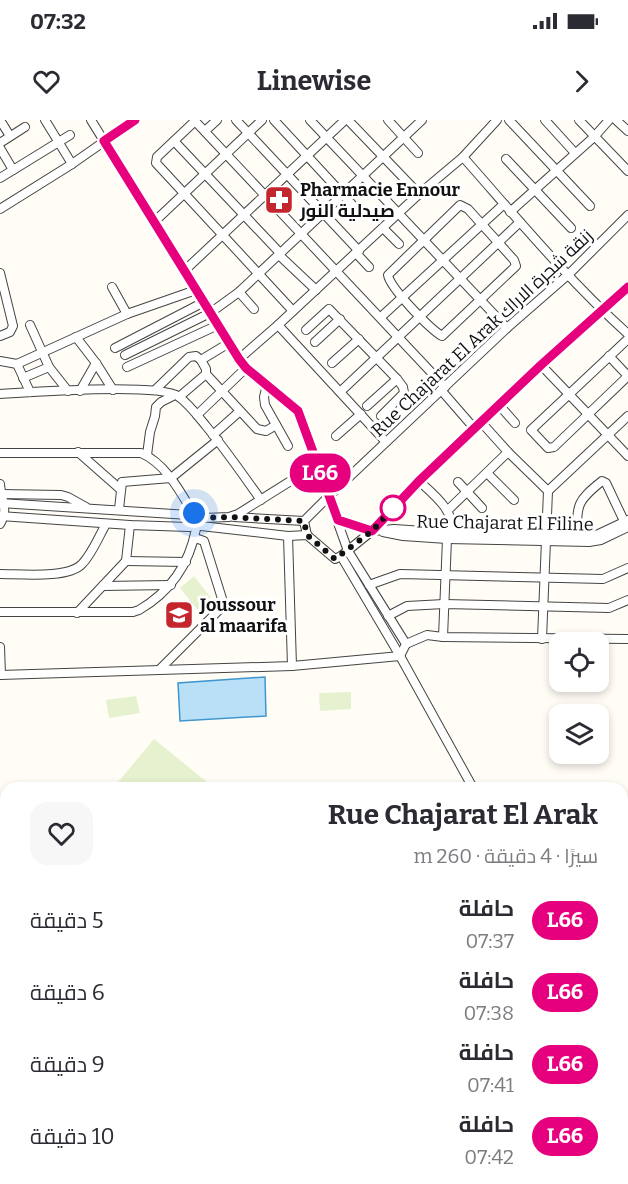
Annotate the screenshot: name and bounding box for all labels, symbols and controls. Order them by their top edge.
text: 07:32 [30,8,86,35]
icon: heart [30,65,63,98]
text: Linewise [257,65,371,97]
icon: forward [565,65,598,98]
place label: Pharmacie Ennour صيدلية النور [299,179,461,222]
pharmacy icon: Pharmacie Ennour صيدلية النور [263,184,295,216]
street label: Rue Chajarat El Arak زنقة شجرة الاراك [367,225,597,441]
line badge: L66 [286,454,354,492]
text: L66 [302,460,338,486]
unlabelled marker [380,495,406,521]
your location [179,498,209,528]
street label: Rue Chajarat El Filine [416,510,594,536]
place label: Joussour al maarifa [199,594,287,637]
school or university icon: Joussour al maarifa [163,599,195,631]
map controls [549,632,609,764]
button: locate [549,632,609,692]
button: layers [549,704,609,764]
text: Rue Chajarat El Arak [328,798,598,831]
button: heart [30,802,93,865]
text: سيرًا · 4 دقيقة · 260 m [413,844,598,868]
text: حافلة [459,895,514,922]
text: 5 دقيقة [30,907,103,934]
text: L66 [547,907,583,933]
text: 07:37 [465,929,514,953]
text: حافلة [459,967,514,994]
text: 6 دقيقة [30,979,105,1006]
text: L66 [547,979,583,1005]
text: 07:38 [464,1001,514,1025]
text: حافلة [459,1039,514,1066]
text: 9 دقيقة [30,1051,105,1078]
text: L66 [547,1051,583,1077]
text: 07:41 [467,1073,514,1097]
text: حافلة [459,1111,514,1138]
text: 10 دقيقة [30,1123,115,1150]
text: L66 [547,1123,583,1149]
text: 07:42 [464,1145,514,1169]

